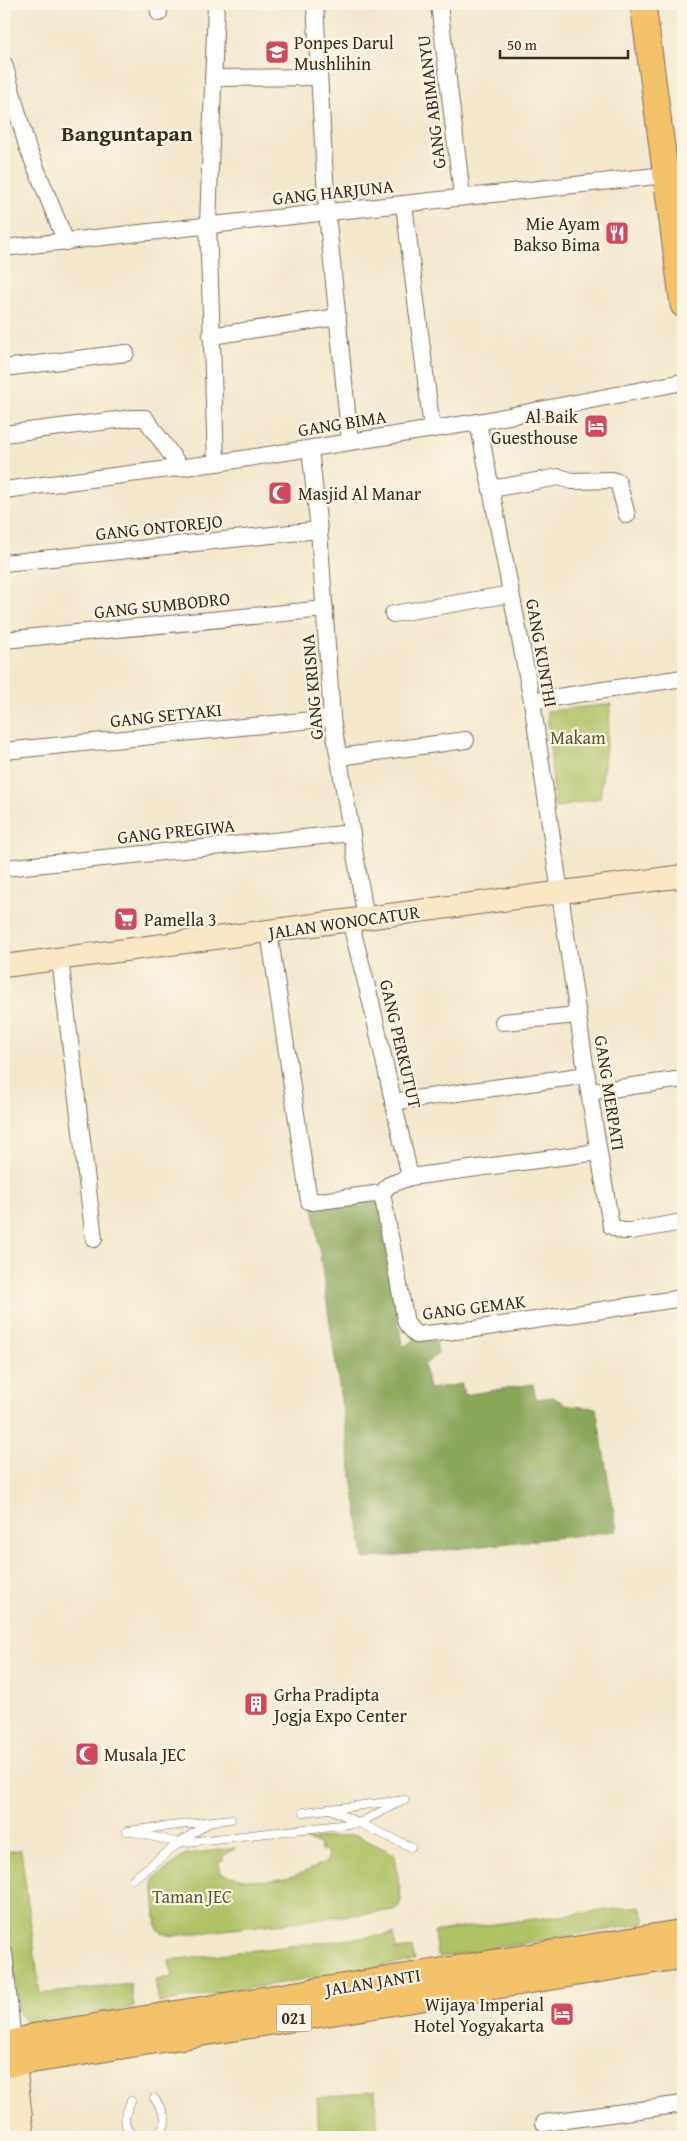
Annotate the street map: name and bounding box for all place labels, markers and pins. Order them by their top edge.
place label: Ponpes Darul Mushlihin [294,29,394,77]
school or university icon: Ponpes Darul Mushlihin [264,39,290,65]
place label: Mie Ayam Bakso Bima [513,210,600,258]
restaurant icon: Mie Ayam Bakso Bima [604,220,630,246]
place label: Al Baik Guesthouse [491,403,579,451]
hotel icon: Al Baik Guesthouse [583,413,609,439]
mosque icon: Masjid Al Manar [267,480,293,506]
place label: Masjid Al Manar [298,480,422,507]
supermarket icon: Pamella 3 [113,906,139,932]
place label: Pamella 3 [144,906,217,933]
place label: Grha Pradipta Jogja Expo Center [272,1681,407,1729]
building icon: Grha Pradipta Jogja Expo Center [243,1691,269,1717]
mosque icon: Musala JEC [74,1741,100,1767]
place label: Musala JEC [104,1741,186,1768]
place label: Wijaya Imperial Hotel Yogyakarta [414,1991,544,2039]
hotel icon: Wijaya Imperial Hotel Yogyakarta [549,2001,575,2027]

